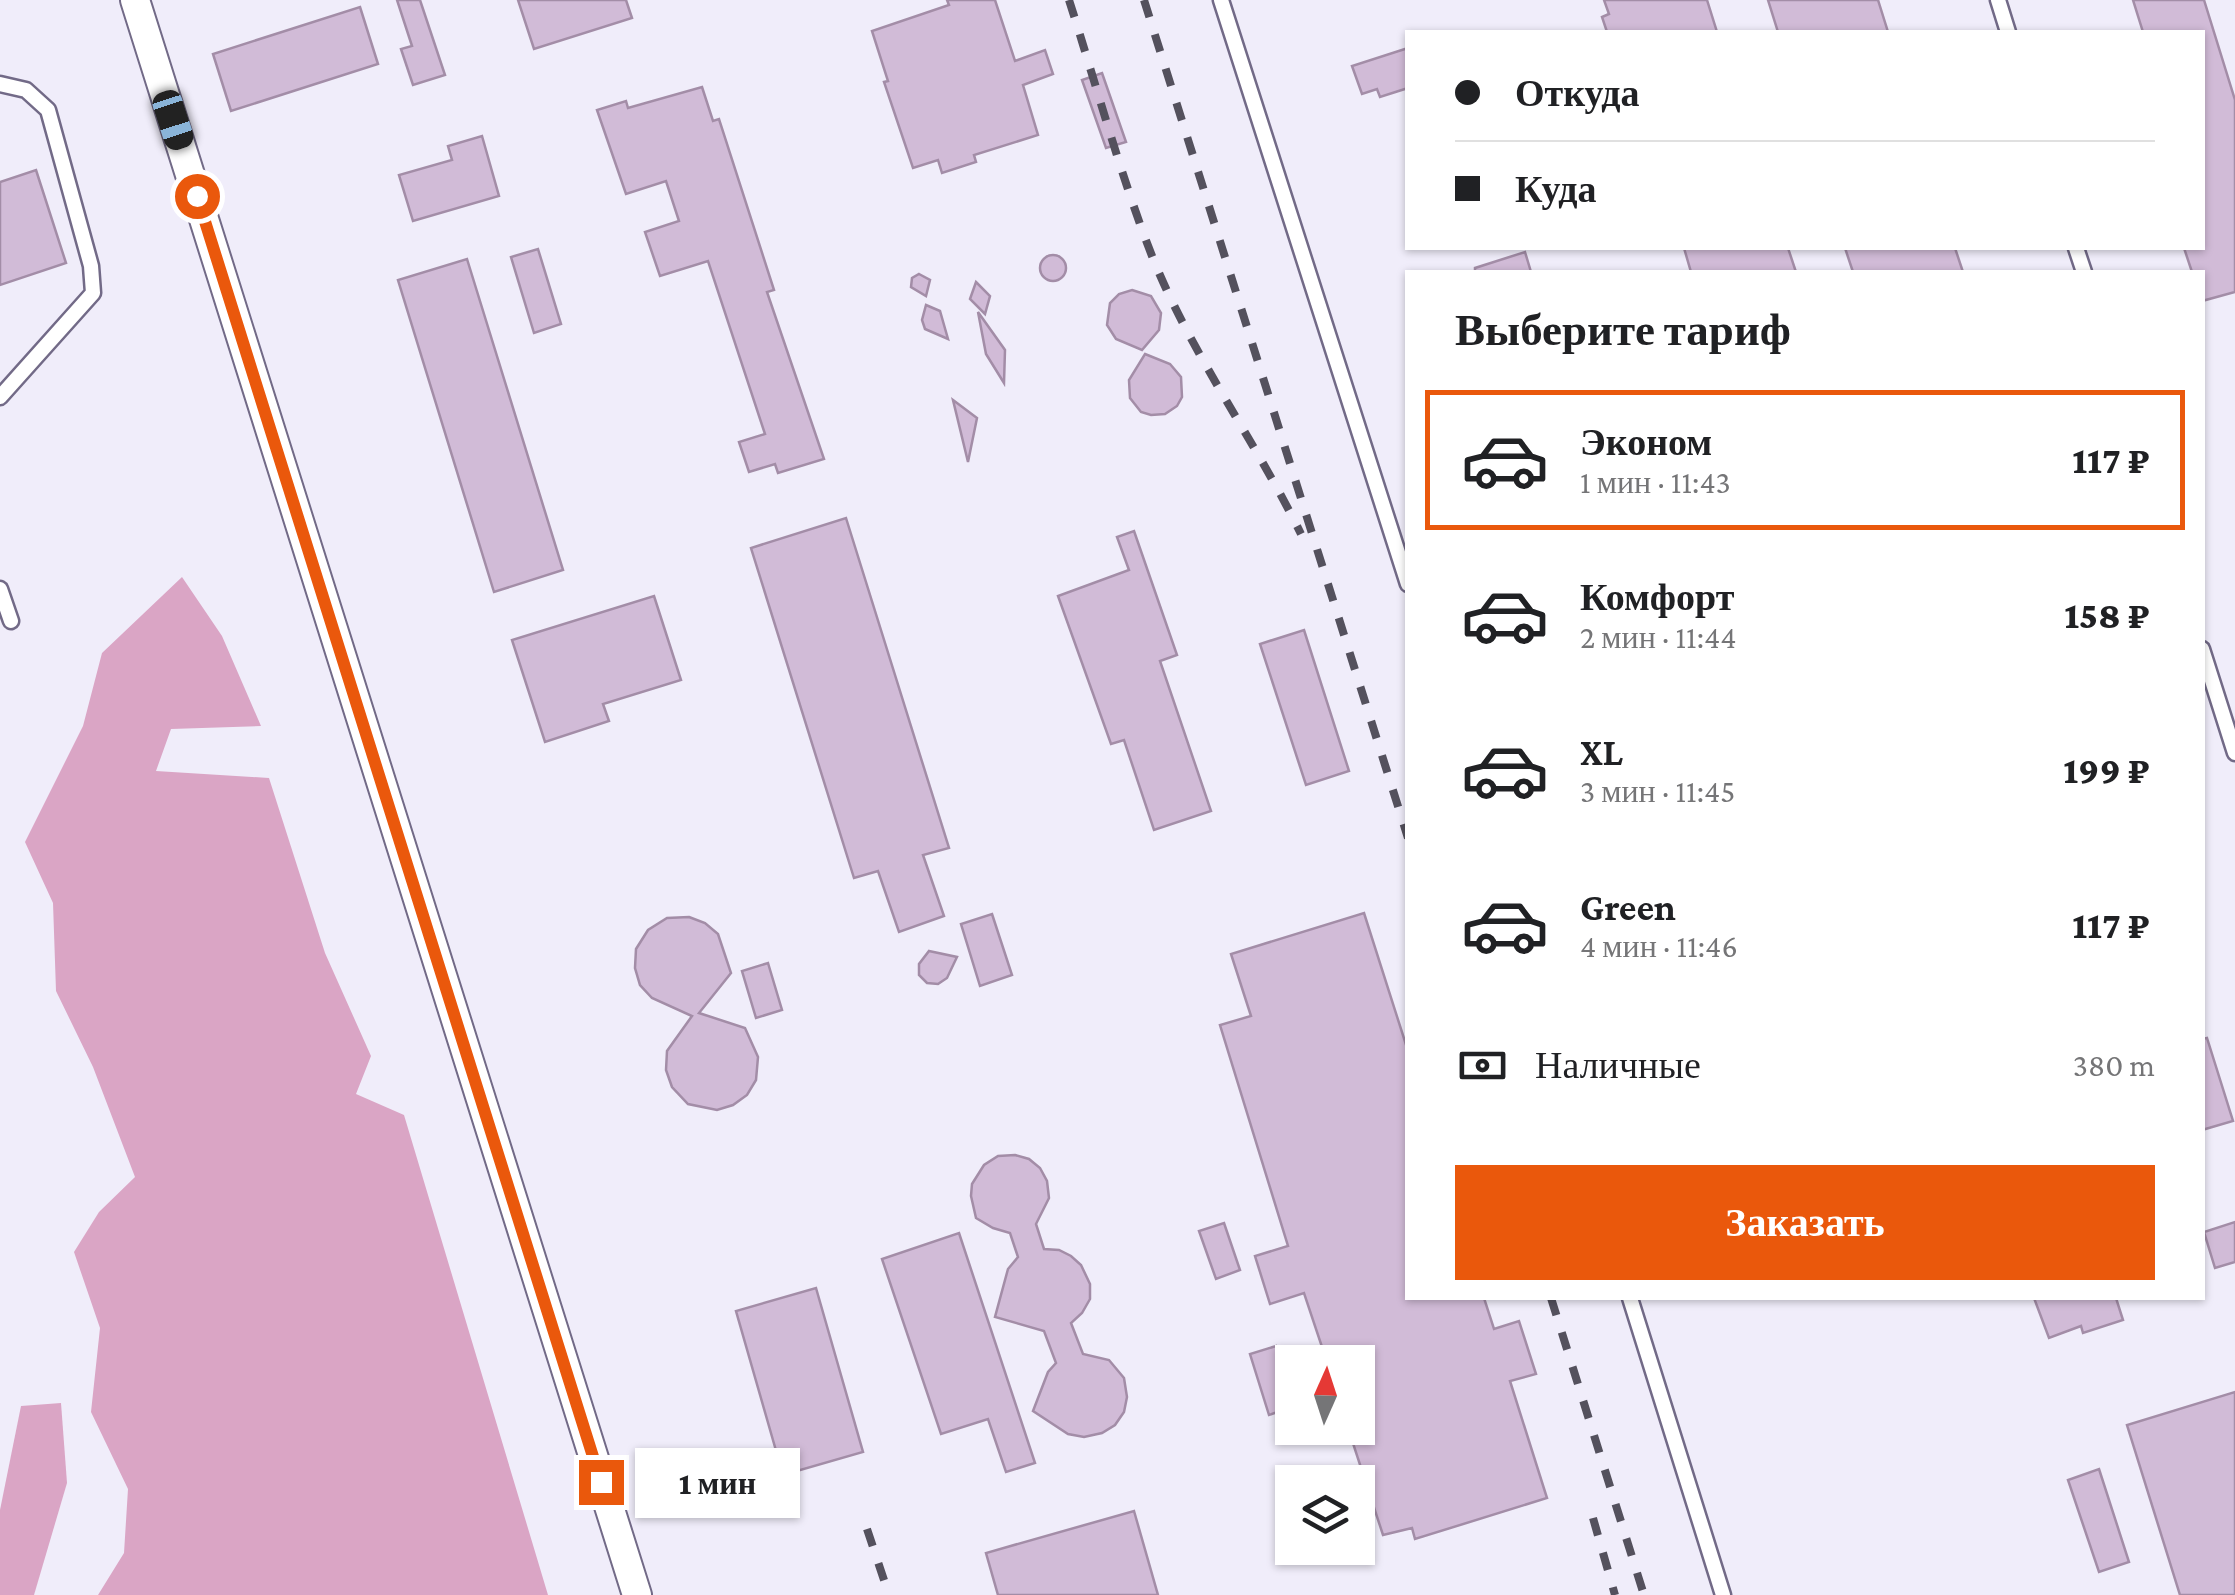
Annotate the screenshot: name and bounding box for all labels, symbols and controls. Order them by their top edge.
text: Откуда [1515,72,1639,114]
car [149,87,197,153]
text: Куда [1515,168,1596,210]
route start [175,174,220,219]
text: Выберите тариф [1455,305,1791,355]
icon: car [1460,415,1550,505]
text: Эконом [1580,421,1712,463]
text: 117 ₽ [2072,439,2150,481]
text: 1 мин · 11:43 [1580,464,1731,500]
icon: car [1460,570,1550,660]
text: Комфорт [1580,576,1734,618]
text: 158 ₽ [2064,594,2150,636]
text: 2 мин · 11:44 [1580,619,1737,655]
icon: car [1460,725,1550,815]
text: XL [1580,731,1623,773]
text: 199 ₽ [2063,749,2150,791]
text: 3 мин · 11:45 [1580,773,1735,809]
icon: car [1460,880,1550,970]
text: Green [1580,886,1676,928]
text: 117 ₽ [2072,904,2150,946]
text: 4 мин · 11:46 [1580,928,1738,964]
icon: cash [1455,1038,1510,1093]
text: Наличные [1535,1044,1701,1086]
text: 380 m [2073,1047,2155,1083]
button: Заказать [1455,1165,2155,1280]
north arrow [1275,1345,1375,1445]
map controls [1275,1345,1375,1565]
callout: 1 мин [636,1447,801,1517]
route end [579,1460,624,1505]
text: 1 мин [679,1465,756,1501]
button: layers [1275,1465,1375,1565]

